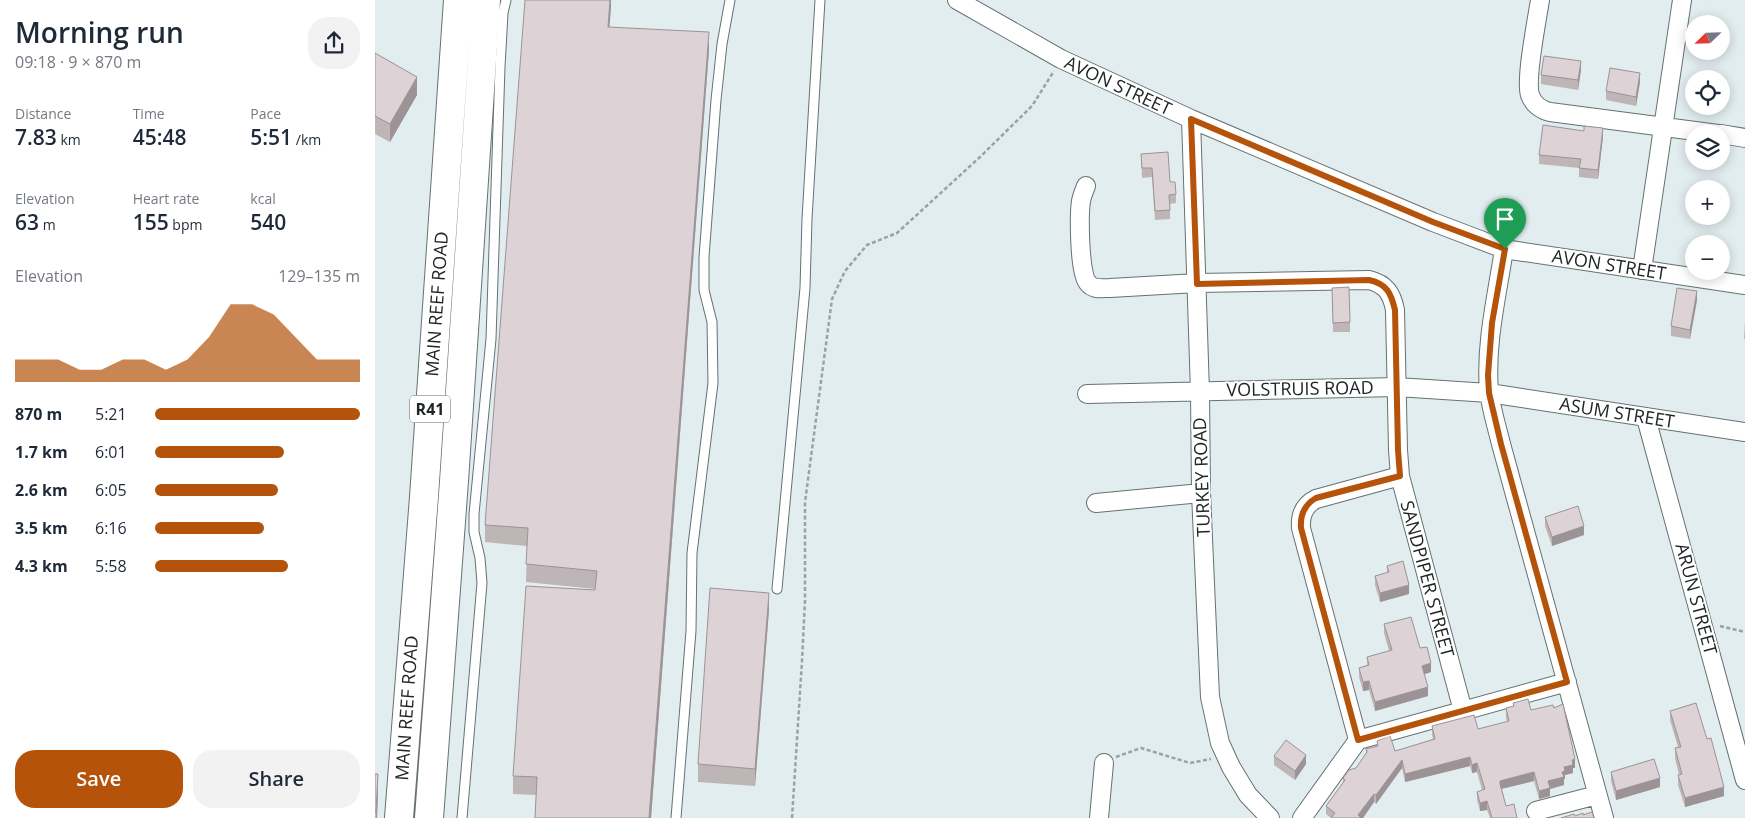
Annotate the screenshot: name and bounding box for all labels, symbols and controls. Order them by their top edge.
text: Morning run [15,13,184,51]
north arrow [1685,15,1730,60]
map controls [1685,15,1730,280]
button: share [308,17,360,69]
street label: AVON STREET [1061,50,1176,120]
text: 09:18 · 9 × 870 m [15,51,141,73]
button: locate [1685,70,1730,115]
text: Distance [15,104,71,123]
text: Time [133,104,165,123]
text: Pace [250,104,281,123]
text: 7.83 [15,123,57,151]
text: 45:48 [133,123,186,151]
text: 5:51 [250,123,292,151]
button: layers [1685,125,1730,170]
text: km [57,130,81,149]
text: /km [292,130,321,149]
button: + [1685,180,1730,225]
text: Elevation [15,189,74,208]
text: Heart rate [133,189,199,208]
text: kcal [250,189,276,208]
pin [1484,198,1526,249]
icon: arrive [1491,205,1519,233]
text: 63 [15,208,39,236]
text: 155 [133,208,169,236]
text: 540 [250,208,286,236]
text: m [39,215,56,234]
text: bpm [169,215,202,234]
street label: MAIN REEF ROAD [419,231,453,377]
button: − [1685,235,1730,280]
street label: AVON STREET [1550,243,1668,285]
text: Elevation [15,265,83,287]
text: 129–135 m [278,265,360,287]
street label: VOLSTRUIS ROAD [1226,375,1374,401]
street label: ASUM STREET [1558,391,1676,433]
road number: R41 [410,396,450,422]
text: 870 m [15,403,62,425]
text: 5:21 [95,403,127,425]
street label: TURKEY ROAD [1187,417,1215,537]
text: 1.7 km [15,441,68,463]
text: 6:01 [95,441,127,463]
text: 2.6 km [15,479,68,501]
text: 6:05 [95,479,127,501]
street label: SANDPIPER STREET [1396,498,1460,660]
text: 3.5 km [15,517,68,539]
text: 6:16 [95,517,127,539]
street label: ARUN STREET [1671,540,1723,657]
text: 4.3 km [15,555,68,577]
text: 5:58 [95,555,127,577]
street label: MAIN REEF ROAD [389,635,423,781]
button: Save [15,750,183,808]
button: Share [193,750,360,808]

